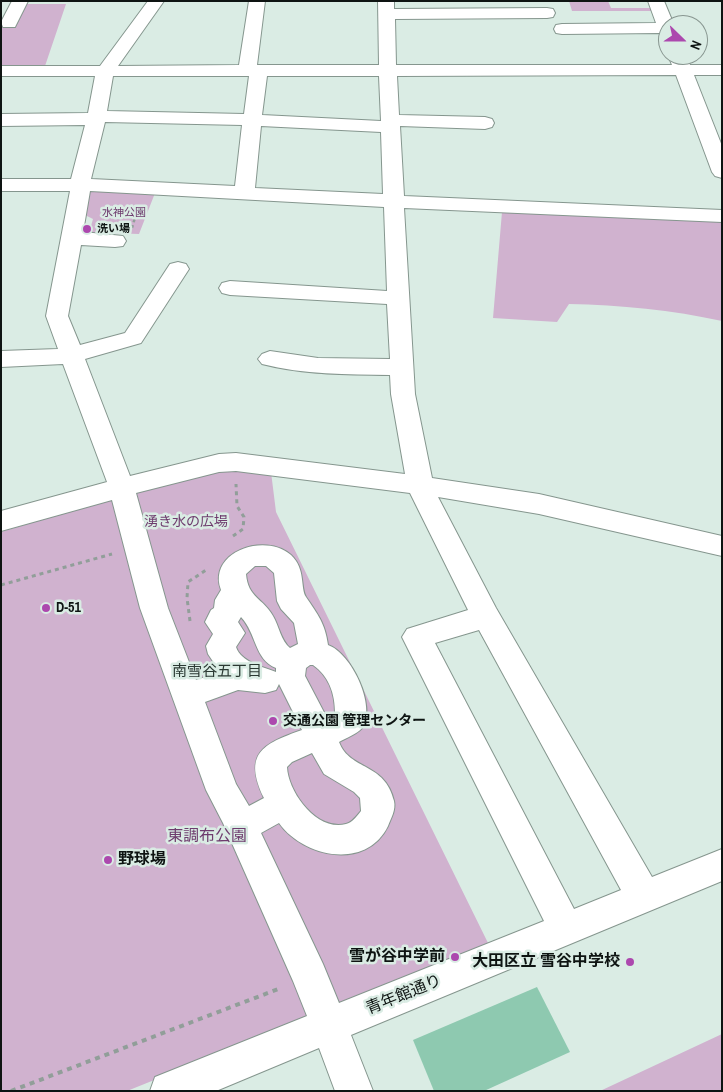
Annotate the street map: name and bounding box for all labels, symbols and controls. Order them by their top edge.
north arrow [658,15,708,65]
text: N [686,38,706,52]
park label: 水神公園 [102,206,146,220]
place label: 洗い場 [97,222,130,236]
marker: 洗い場 [81,223,93,235]
park label: 湧き水の広場 [144,514,228,530]
place label: D-51 [56,600,81,616]
marker: D-51 [40,602,52,614]
district label: 南雪谷五丁目 [172,663,262,681]
place label: 交通公園 管理センター [283,713,426,729]
marker: 交通公園 管理センター [267,715,279,727]
park label: 東調布公園 [167,827,247,847]
place label: 野球場 [118,850,166,870]
marker: 野球場 [102,854,114,866]
place label: 雪が谷中学前 [349,947,445,967]
marker: 雪が谷中学前 [449,951,461,963]
place label: 大田区立 雪谷中学校 [472,952,620,972]
marker: 大田区立 雪谷中学校 [624,956,636,968]
street label: 青年館通り [363,971,445,1019]

